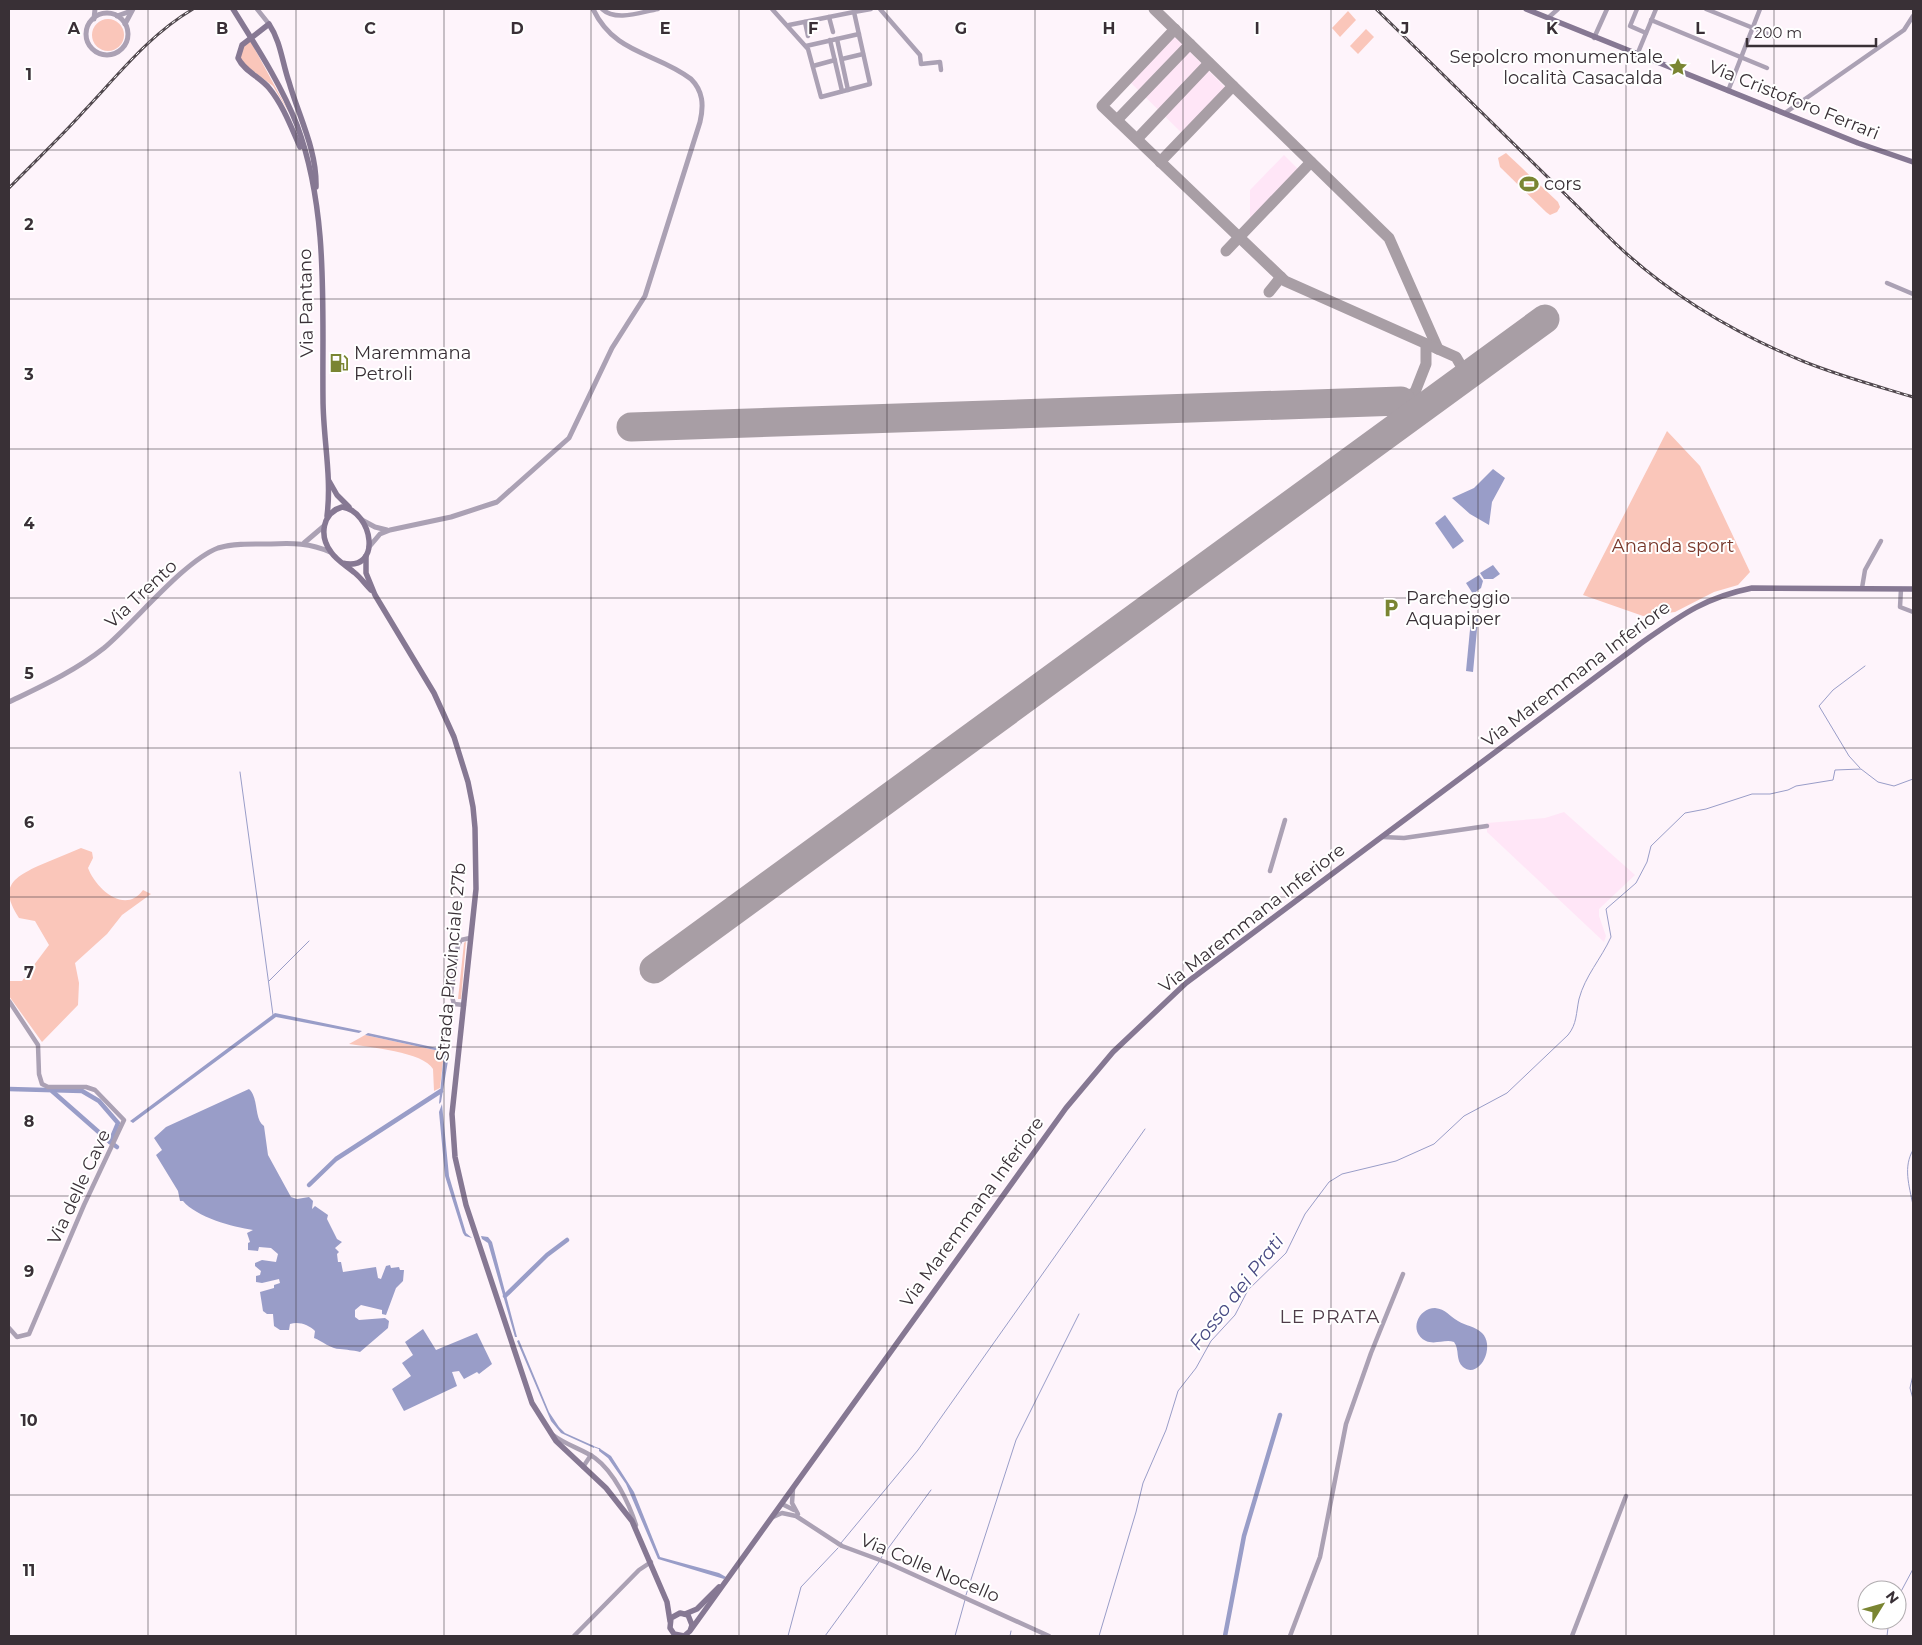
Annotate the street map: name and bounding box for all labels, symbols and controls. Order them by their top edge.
scale bar [1747,15,1876,47]
text: A [67,19,81,38]
text: B [216,19,228,38]
text: C [364,19,376,38]
text: D [510,19,524,38]
text: E [660,19,670,38]
text: F [808,19,818,38]
text: G [955,19,967,38]
text: H [1103,19,1115,38]
text: I [1254,19,1260,38]
text: J [1400,19,1409,38]
text: K [1546,19,1559,38]
text: L [1695,19,1705,38]
text: 200 m [1754,23,1802,42]
place label: Sepolcro monumentale località Casacalda [1450,46,1663,89]
place icon: Sepolcro monumentale località Casacalda [1667,56,1689,78]
street label: Via Cristoforo Ferrari [1705,56,1883,144]
text: 1 [26,65,32,84]
sports icon: cors [1518,173,1540,195]
place label: cors [1544,173,1581,195]
text: 2 [24,215,34,234]
street label: Via Pantano [294,248,318,358]
place label: Maremmana Petroli [354,342,471,385]
fuel station icon: Maremmana Petroli [328,352,350,374]
text: 3 [23,365,34,384]
text: 4 [23,514,35,533]
park label: Ananda sport [1612,535,1734,557]
street label: Via Trento [100,555,182,633]
place label: Parcheggio Aquapiper [1406,587,1510,630]
street label: Via Maremmana Inferiore [1478,596,1675,752]
parking icon: Parcheggio Aquapiper [1380,597,1402,619]
text: 5 [24,664,34,683]
text: 6 [24,813,34,832]
street label: Via Maremmana Inferiore [1155,838,1349,997]
street label: Strada Provinciale 27b [431,862,471,1062]
text: 7 [24,963,34,982]
text: 8 [24,1112,34,1131]
street label: Via Maremmana Inferiore [896,1112,1049,1311]
street label: Via delle Cave [43,1126,115,1248]
water label: Fosso dei Prati [1184,1229,1289,1354]
text: 9 [24,1262,34,1281]
district label: LE PRATA [1280,1305,1380,1328]
text: 10 [20,1411,38,1430]
street label: Via Colle Nocello [857,1529,1003,1607]
text: 11 [23,1561,35,1580]
north arrow [1857,1580,1907,1630]
text: N [1882,1587,1903,1607]

